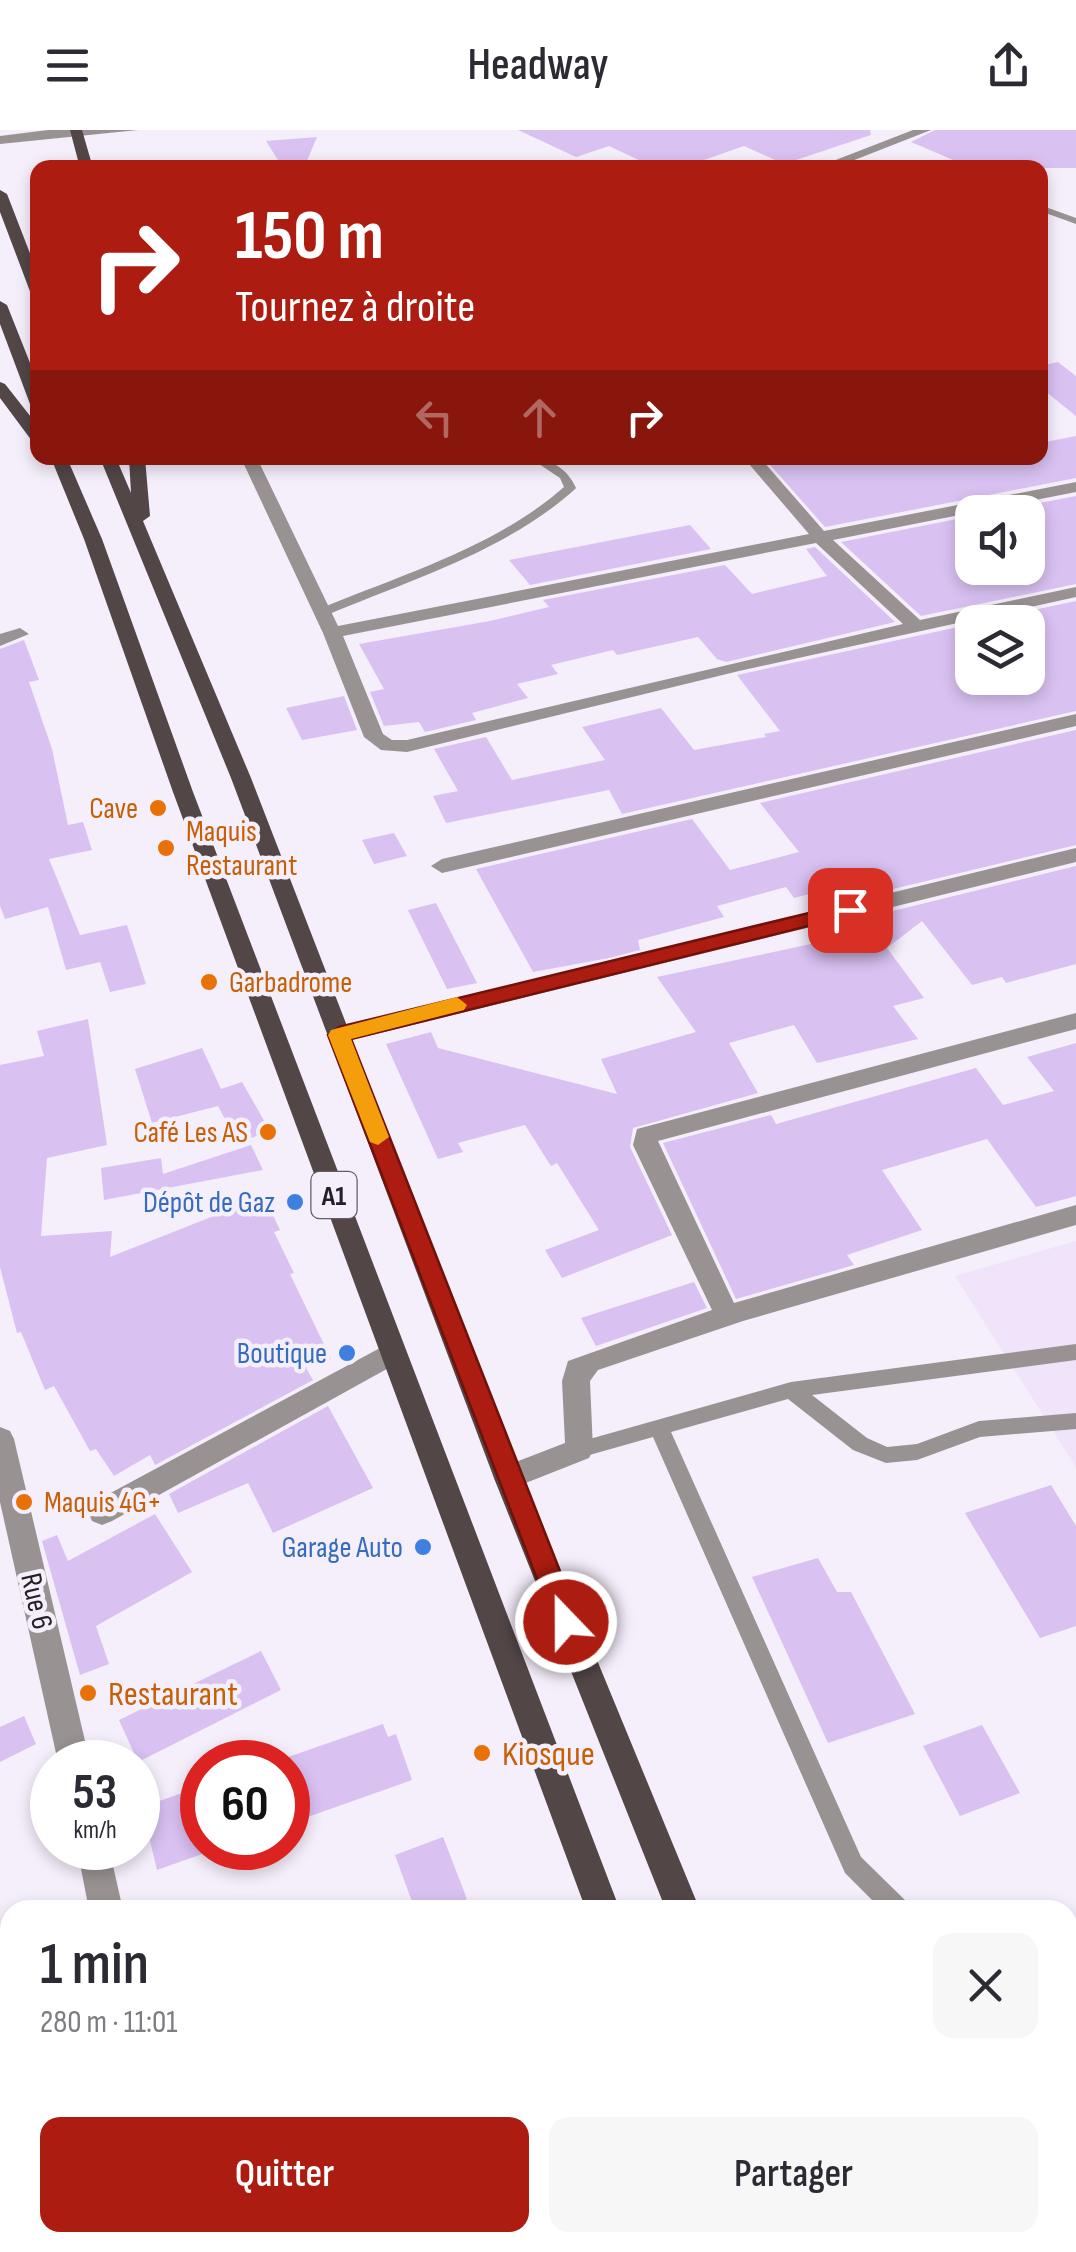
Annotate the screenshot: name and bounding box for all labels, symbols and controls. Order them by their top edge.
icon: menu [40,38,95,93]
text: Headway [467,38,609,93]
icon: share [981,38,1036,93]
text: 150 m [235,195,384,279]
icon: right [70,200,200,330]
text: Tournez à droite [235,280,475,335]
icon: left [407,390,462,445]
icon: ahead [512,390,567,445]
icon: right [617,390,672,445]
map controls [955,495,1045,695]
button: sound [955,495,1045,585]
button: layers [955,605,1045,695]
place label: Cave [89,791,138,827]
marker: Cave [147,797,169,819]
place label: Maquis Restaurant [186,814,297,884]
marker: Maquis Restaurant [155,837,177,859]
pin [808,868,893,953]
icon: arrive [823,883,878,938]
place label: Garbadrome [229,965,352,1001]
marker: Garbadrome [198,971,220,993]
place label: Café Les AS [134,1115,248,1151]
marker: Café Les AS [257,1121,279,1143]
road number: A1 [312,1172,356,1218]
place label: Dépôt de Gaz [143,1185,275,1221]
marker: Dépôt de Gaz [284,1191,306,1213]
place label: Boutique [237,1336,327,1372]
marker: Boutique [336,1342,358,1364]
place label: Maquis 4G+ [44,1485,162,1521]
marker: Maquis 4G+ [13,1491,35,1513]
place label: Garage Auto [282,1530,403,1566]
marker: Garage Auto [412,1536,434,1558]
street label: Rue 6 [12,1570,60,1633]
position arrow [514,1570,618,1674]
place label: Restaurant [108,1673,238,1716]
marker: Restaurant [77,1682,99,1704]
place label: Kiosque [502,1733,595,1776]
speed limit sign: 60 [180,1740,310,1870]
marker: Kiosque [471,1742,493,1764]
text: 53 [73,1763,117,1823]
text: km/h [73,1815,117,1846]
text: 1 min [40,1929,149,2001]
button: close [933,1933,1038,2038]
text: 280 m · 11:01 [40,2003,178,2042]
button: Quitter [40,2117,529,2232]
button: Partager [549,2117,1038,2232]

